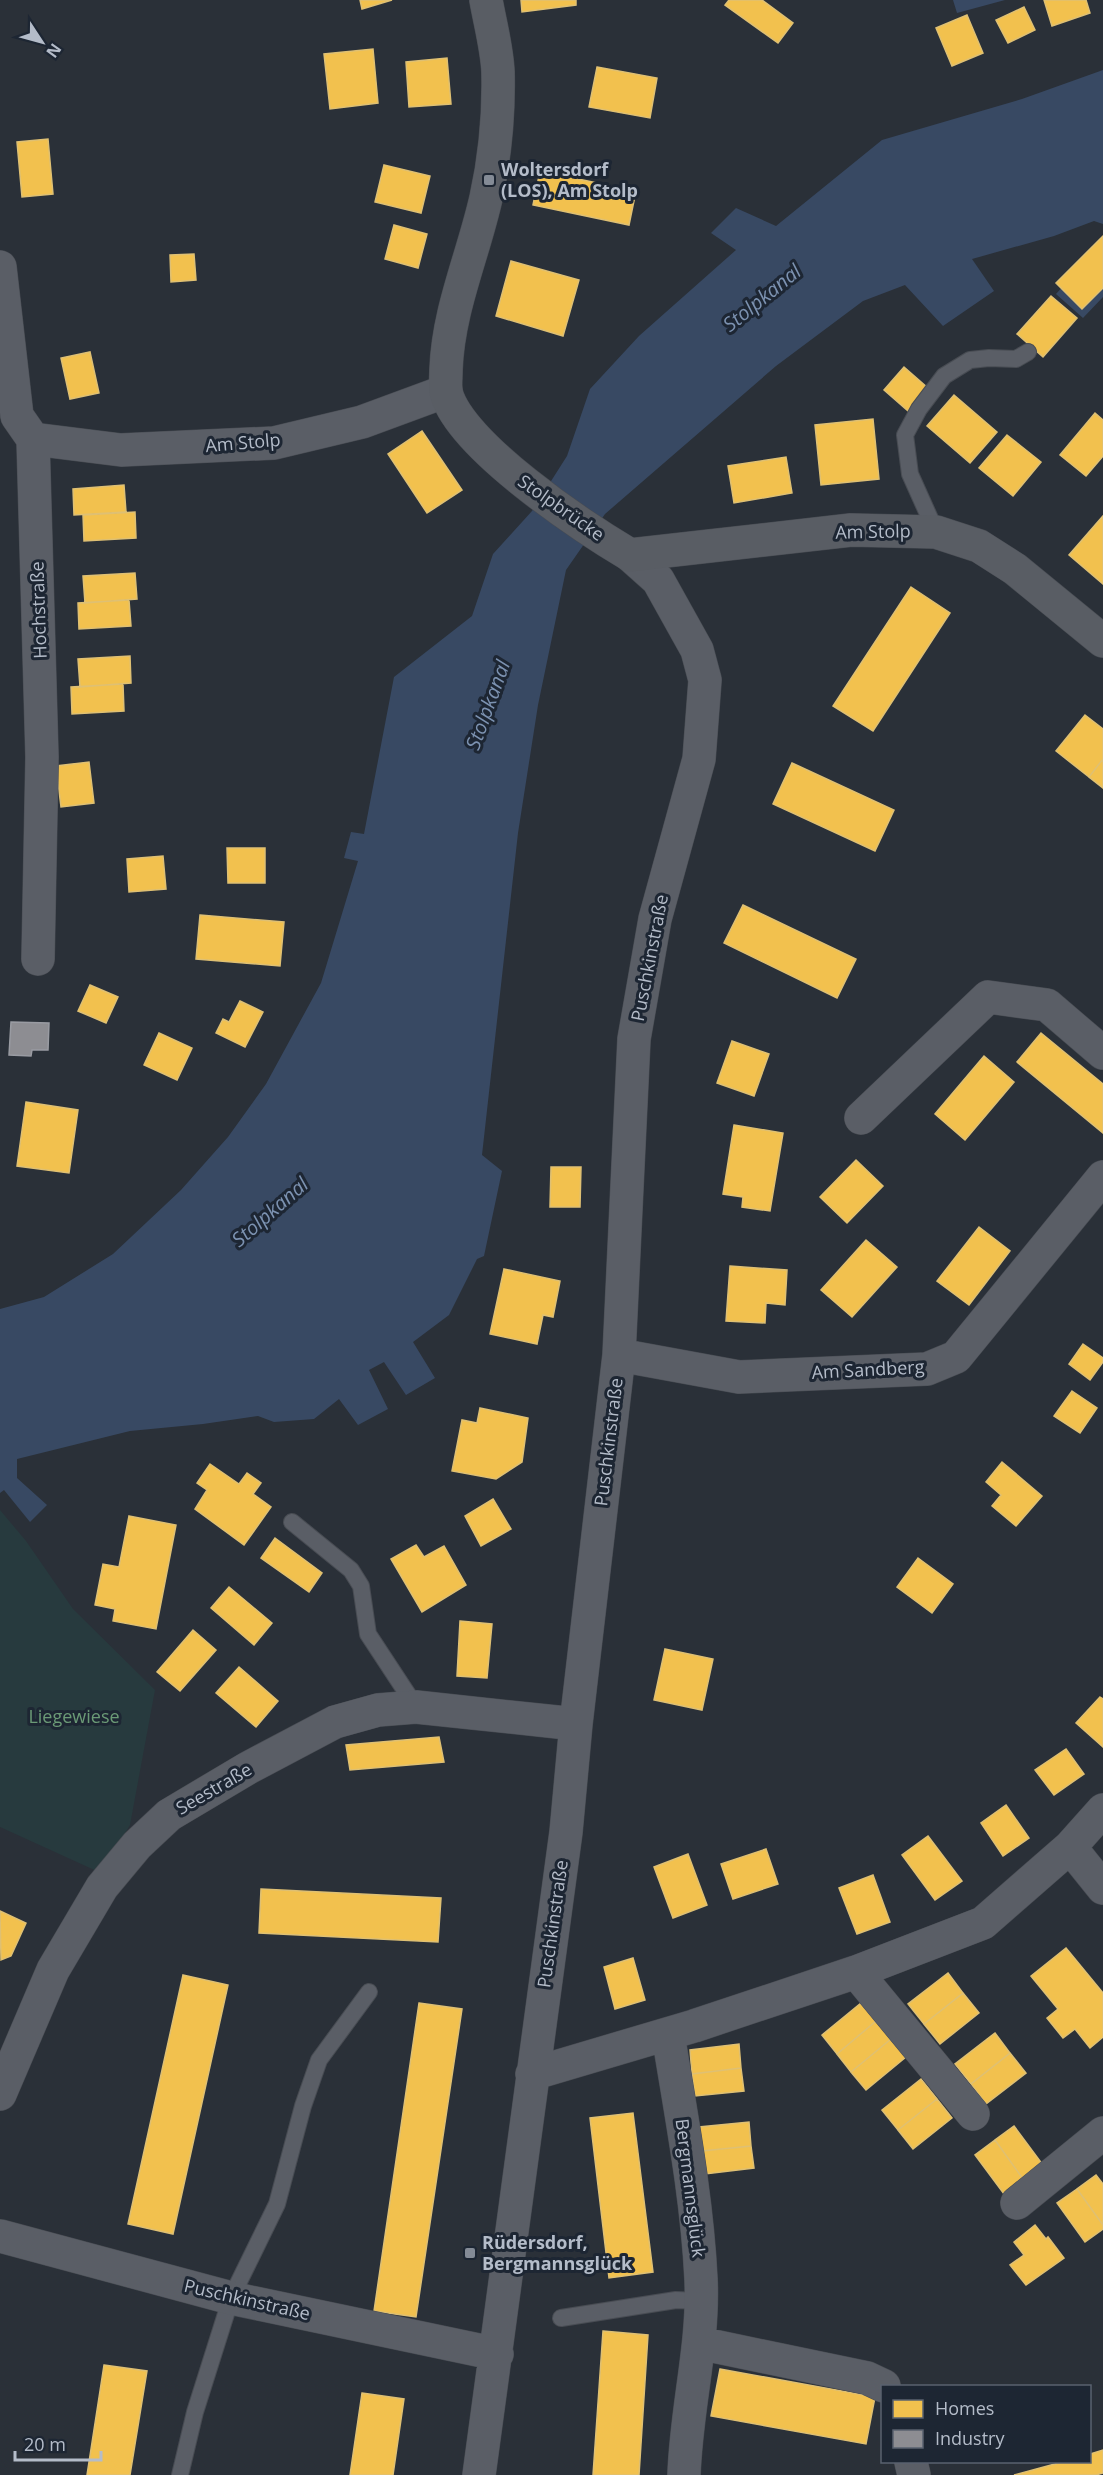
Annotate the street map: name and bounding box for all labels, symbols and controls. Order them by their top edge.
north arrow [12,12,72,72]
text: N [41,39,67,63]
place label: Woltersdorf (LOS), Am Stolp [501,157,638,202]
marker: Woltersdorf (LOS), Am Stolp [482,173,496,187]
water label: Stolpkanal [717,257,807,338]
street label: Am Stolp [204,427,282,457]
street label: Stolpbrücke [514,469,610,546]
street label: Am Stolp [835,518,911,544]
street label: Hochstraße [24,561,52,659]
water label: Stolpkanal [459,655,517,753]
street label: Puschkinstraße [625,892,673,1023]
water label: Stolpkanal [226,1170,315,1252]
street label: Am Sandberg [811,1354,925,1384]
street label: Puschkinstraße [588,1376,628,1507]
park label: Liegewiese [28,1704,120,1728]
street label: Seestraße [171,1757,256,1819]
street label: Puschkinstraße [531,1858,573,1989]
street label: Bergmannsglück [671,2117,711,2259]
place label: Rüdersdorf, Bergmannsglück [482,2230,633,2275]
marker: Rüdersdorf, Bergmannsglück [463,2246,477,2260]
street label: Puschkinstraße [182,2273,313,2325]
legend [881,2385,1091,2463]
text: Homes [935,2396,994,2420]
scale bar [15,2424,100,2462]
text: Industry [935,2426,1005,2450]
text: 20 m [24,2432,66,2456]

